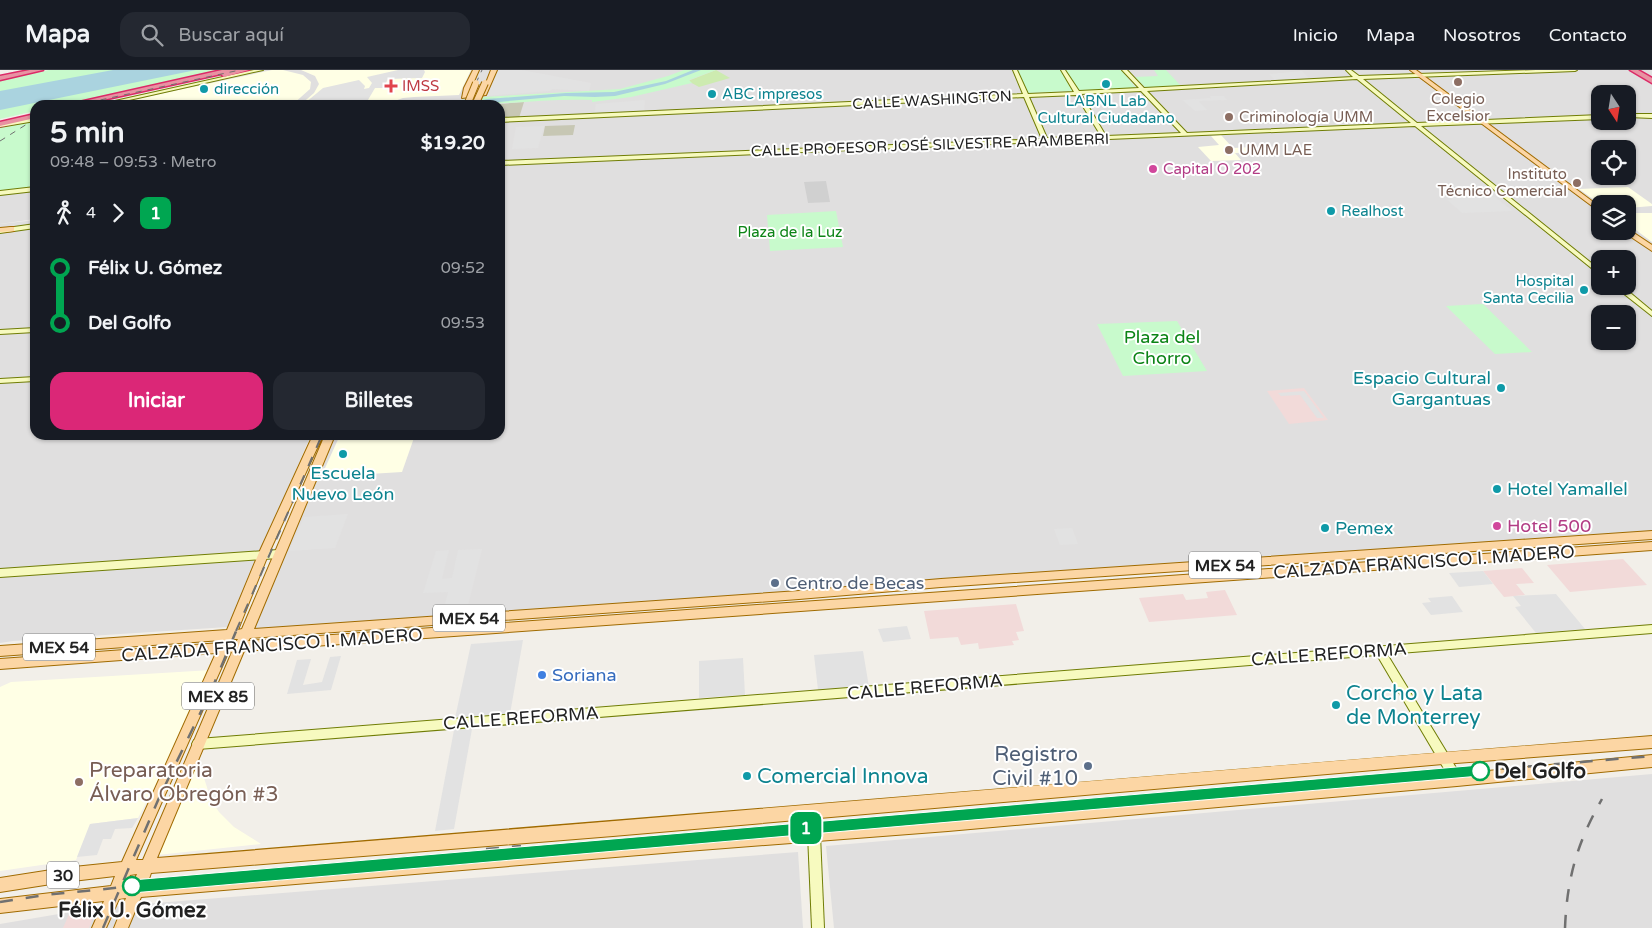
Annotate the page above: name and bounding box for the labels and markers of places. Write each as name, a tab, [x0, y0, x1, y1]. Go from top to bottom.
marker: Colegio Excelsior	[1452, 76, 1464, 88]
place label: IMSS	[402, 77, 439, 95]
marker: LABNL Lab Cultural Ciudadano	[1100, 78, 1112, 90]
marker: IMSS	[384, 79, 398, 93]
place label: dirección	[214, 80, 279, 98]
marker: dirección	[198, 83, 210, 95]
place label: ABC impresos	[722, 85, 822, 103]
marker: ABC impresos	[706, 88, 718, 100]
place label: Colegio Excelsior	[1426, 90, 1490, 125]
place label: LABNL Lab Cultural Ciudadano	[1037, 92, 1175, 127]
place label: Criminología UMM	[1239, 108, 1373, 126]
marker: Criminología UMM	[1223, 111, 1235, 123]
place label: UMM LAE	[1239, 141, 1312, 159]
marker: UMM LAE	[1223, 144, 1235, 156]
place label: Capital O 202	[1163, 160, 1261, 178]
marker: Capital O 202	[1147, 163, 1159, 175]
place label: Instituto Técnico Comercial	[1438, 165, 1567, 200]
marker: Instituto Técnico Comercial	[1571, 177, 1583, 189]
place label: Realhost	[1341, 202, 1404, 220]
marker: Realhost	[1325, 205, 1337, 217]
place label: Hospital Santa Cecilia	[1483, 272, 1574, 307]
marker: Hospital Santa Cecilia	[1578, 284, 1590, 296]
place label: Espacio Cultural Gargantuas	[1353, 367, 1491, 410]
marker: Espacio Cultural Gargantuas	[1495, 382, 1507, 394]
marker: Escuela Nuevo León	[337, 448, 349, 460]
place label: Escuela Nuevo León	[292, 462, 394, 505]
place label: Hotel Yamallel	[1507, 478, 1628, 500]
marker: Hotel Yamallel	[1491, 483, 1503, 495]
place label: Hotel 500	[1507, 515, 1591, 537]
place label: Pemex	[1335, 517, 1393, 539]
marker: Hotel 500	[1491, 520, 1503, 532]
marker: Pemex	[1319, 522, 1331, 534]
place label: Centro de Becas	[785, 572, 924, 594]
marker: Centro de Becas	[769, 577, 781, 589]
place label: Soriana	[552, 664, 617, 686]
marker: Soriana	[536, 669, 548, 681]
place label: Corcho y Lata de Monterrey	[1346, 681, 1483, 730]
marker: Corcho y Lata de Monterrey	[1330, 699, 1342, 711]
place label: Registro Civil #10	[992, 742, 1078, 791]
place label: Preparatoria Álvaro Obregón #3	[89, 758, 279, 807]
place label: Del Golfo	[1494, 759, 1586, 784]
marker: Registro Civil #10	[1082, 760, 1094, 772]
marker: Del Golfo	[1470, 761, 1490, 781]
place label: Comercial Innova	[757, 764, 929, 789]
marker: Comercial Innova	[741, 770, 753, 782]
marker: Preparatoria Álvaro Obregón #3	[73, 776, 85, 788]
marker: Félix U. Gómez	[122, 876, 142, 896]
place label: Félix U. Gómez	[58, 898, 207, 923]

